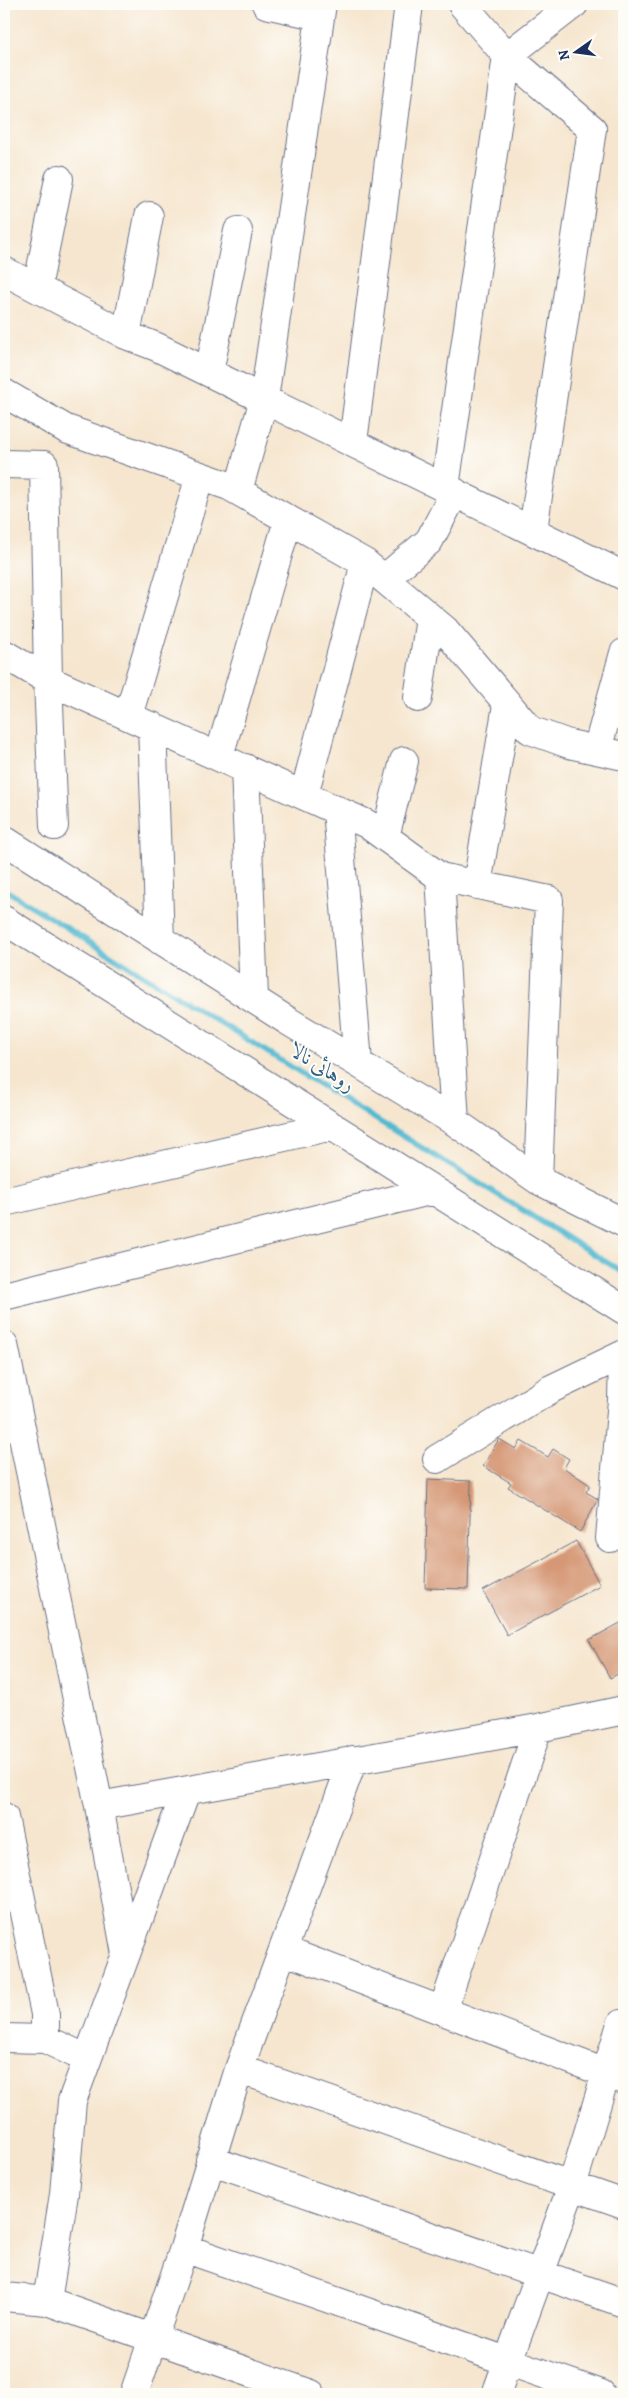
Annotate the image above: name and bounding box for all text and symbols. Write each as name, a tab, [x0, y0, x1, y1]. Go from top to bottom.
north arrow	[550, 28, 600, 78]
text: N	[553, 48, 574, 62]
water label: روہائی نالا	[284, 1035, 361, 1098]

